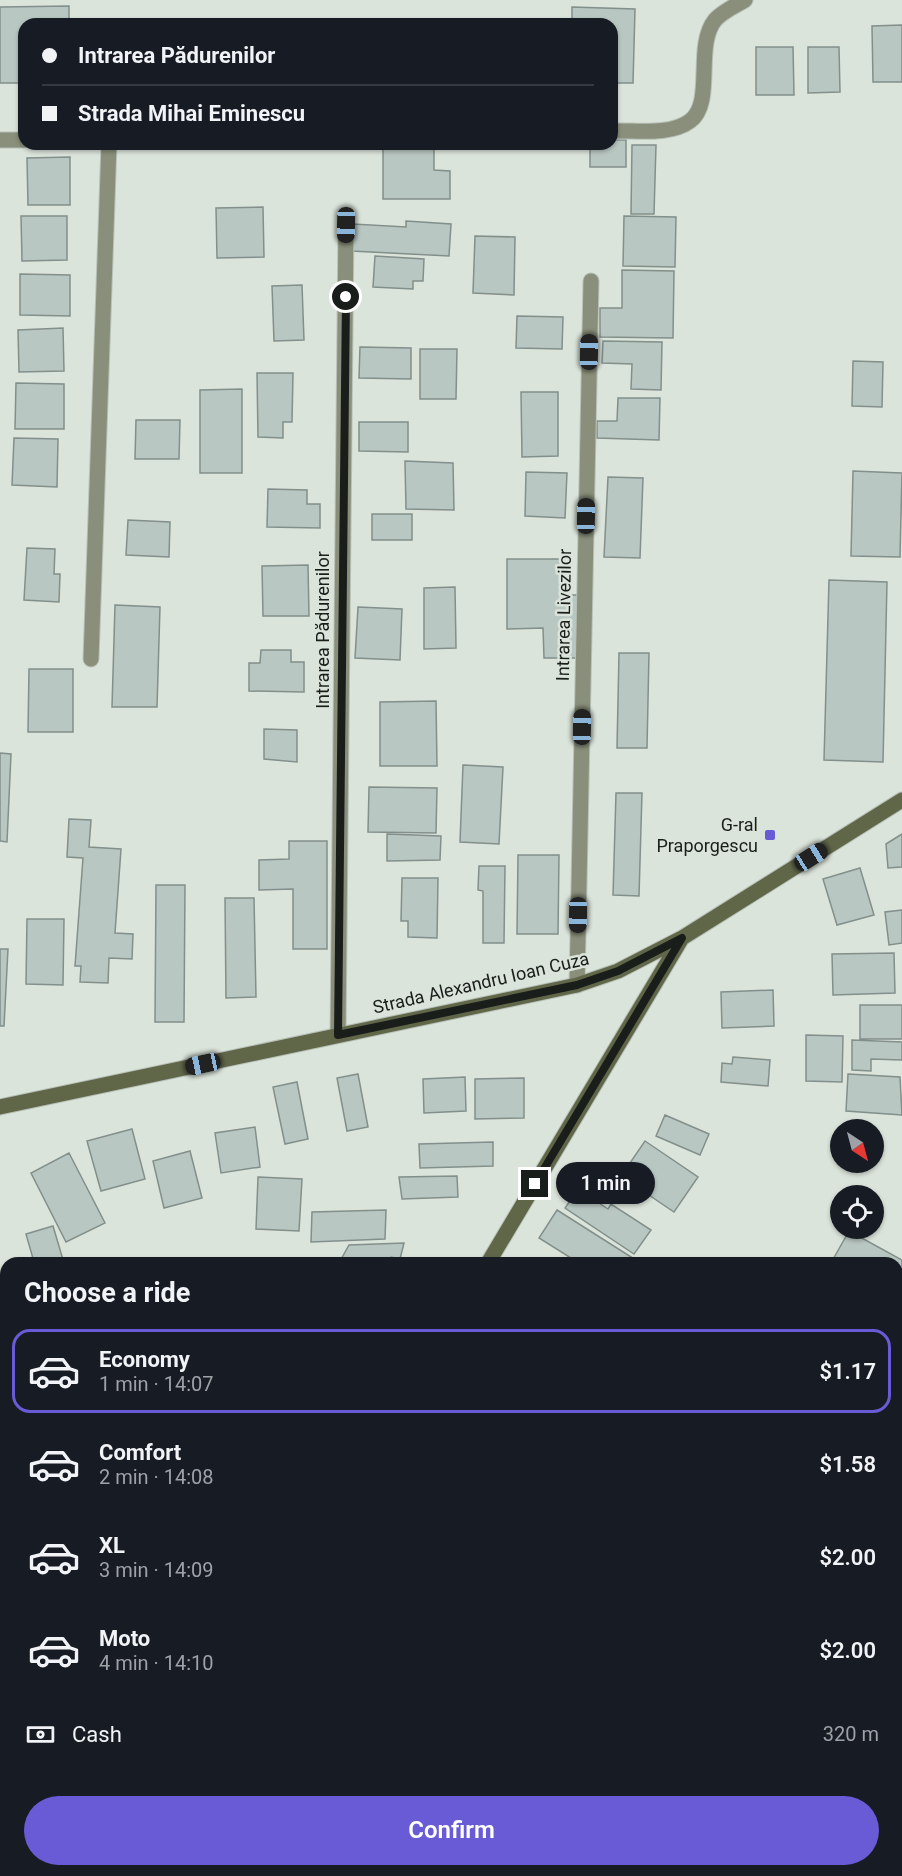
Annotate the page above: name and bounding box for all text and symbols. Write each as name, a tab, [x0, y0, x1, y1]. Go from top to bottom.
text: Intrarea Pădurenilor	[78, 43, 275, 68]
text: Strada Mihai Eminescu	[78, 101, 305, 126]
car	[337, 207, 355, 243]
route start	[332, 283, 359, 310]
car	[580, 334, 598, 370]
car	[577, 498, 595, 534]
street label: Intrarea Livezilor	[552, 549, 575, 681]
street label: Intrarea Pădurenilor	[312, 551, 333, 709]
car	[573, 709, 591, 745]
place label: G-ral Praporgescu	[657, 814, 758, 856]
marker: G-ral Praporgescu	[763, 828, 777, 842]
car	[791, 840, 831, 874]
car	[569, 897, 587, 933]
street label: Strada Alexandru Ioan Cuza	[371, 947, 591, 1018]
car	[184, 1051, 222, 1077]
north arrow	[830, 1119, 884, 1173]
map controls	[830, 1119, 884, 1239]
callout: 1 min	[556, 1163, 655, 1205]
route end	[521, 1170, 548, 1197]
text: 1 min	[580, 1171, 631, 1195]
button: locate	[830, 1185, 884, 1239]
text: Choose a ride	[24, 1277, 190, 1309]
icon: car	[27, 1344, 81, 1398]
text: Economy	[99, 1347, 190, 1372]
text: $1.17	[819, 1359, 876, 1384]
text: 1 min · 14:07	[99, 1372, 214, 1396]
icon: car	[27, 1437, 81, 1491]
text: Comfort	[99, 1440, 181, 1465]
text: $1.58	[819, 1452, 876, 1477]
text: 2 min · 14:08	[99, 1465, 214, 1489]
icon: car	[27, 1530, 81, 1584]
text: XL	[99, 1533, 125, 1558]
text: $2.00	[819, 1545, 876, 1570]
text: 3 min · 14:09	[99, 1558, 214, 1582]
icon: car	[27, 1623, 81, 1677]
text: Moto	[99, 1626, 150, 1651]
text: $2.00	[819, 1638, 876, 1663]
text: 4 min · 14:10	[99, 1651, 214, 1675]
icon: cash	[24, 1718, 57, 1751]
text: Cash	[72, 1722, 122, 1747]
text: 320 m	[823, 1722, 879, 1746]
button: Confirm	[24, 1796, 879, 1865]

